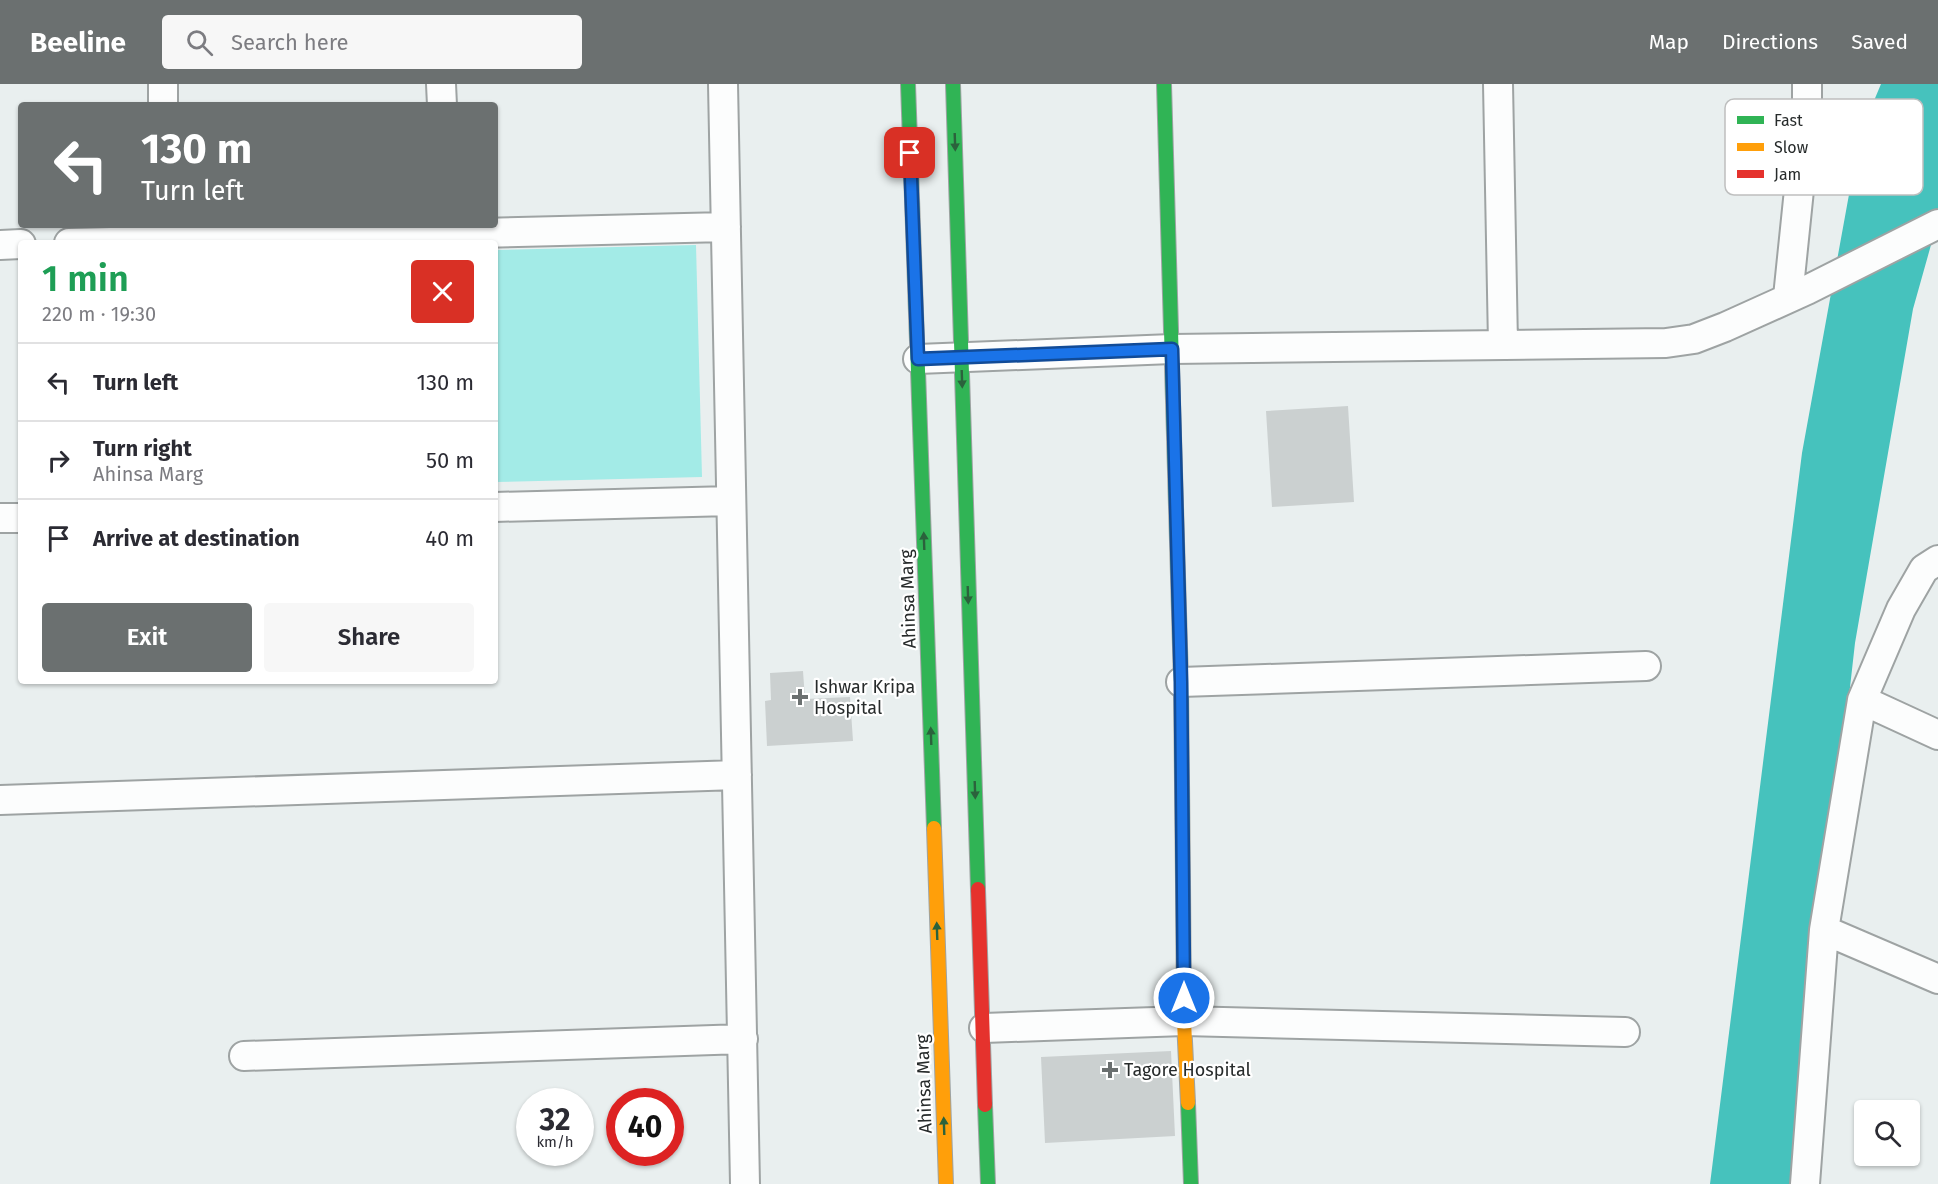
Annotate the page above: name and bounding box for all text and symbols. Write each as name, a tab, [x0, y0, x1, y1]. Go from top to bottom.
search box	[162, 15, 582, 69]
text: Beeline	[30, 26, 126, 59]
icon: search	[183, 26, 216, 59]
text: Search here	[231, 29, 349, 56]
text: Map	[1649, 29, 1689, 55]
text: Directions	[1722, 29, 1818, 55]
text: Saved	[1851, 29, 1908, 55]
legend	[1725, 99, 1923, 195]
text: Fast	[1774, 111, 1803, 130]
text: 130 m	[141, 124, 252, 174]
icon: left	[42, 126, 120, 204]
pin	[884, 127, 935, 178]
one-way arrow	[950, 133, 960, 152]
icon: arrive	[893, 136, 926, 169]
text: Slow	[1774, 138, 1809, 157]
text: Jam	[1774, 165, 1801, 184]
text: Turn left	[141, 175, 244, 207]
text: 1 min	[42, 257, 129, 301]
button: close	[411, 260, 474, 323]
text: 220 m · 19:30	[42, 302, 156, 326]
icon: left	[42, 366, 75, 399]
text: Turn left	[93, 369, 178, 396]
text: 130 m	[417, 369, 474, 396]
one-way arrow	[957, 370, 966, 389]
text: Turn right	[93, 435, 192, 462]
icon: right	[42, 444, 75, 477]
text: 50 m	[426, 447, 474, 474]
text: Ahinsa Marg	[93, 462, 203, 486]
icon: arrive	[42, 522, 75, 555]
text: Arrive at destination	[93, 525, 300, 552]
text: 40 m	[425, 525, 474, 552]
one-way arrow	[919, 531, 929, 550]
street label: Ahinsa Marg	[895, 548, 921, 649]
one-way arrow	[963, 586, 973, 605]
button: Exit	[42, 603, 252, 672]
button: Share	[264, 603, 474, 672]
place label: Ishwar Kripa Hospital	[814, 676, 915, 719]
marker: Ishwar Kripa Hospital	[791, 688, 809, 706]
one-way arrow	[926, 726, 935, 745]
one-way arrow	[970, 781, 980, 800]
one-way arrow	[933, 921, 942, 940]
position arrow	[1152, 966, 1216, 1030]
street label: Ahinsa Marg	[911, 1033, 937, 1134]
place label: Tagore Hospital	[1124, 1059, 1251, 1081]
marker: Tagore Hospital	[1101, 1061, 1119, 1079]
speed limit sign: 40	[606, 1088, 684, 1166]
map controls	[1854, 1100, 1920, 1166]
button: search	[1854, 1100, 1920, 1166]
text: 32	[540, 1102, 570, 1138]
one-way arrow	[939, 1116, 948, 1135]
text: km/h	[536, 1133, 574, 1151]

